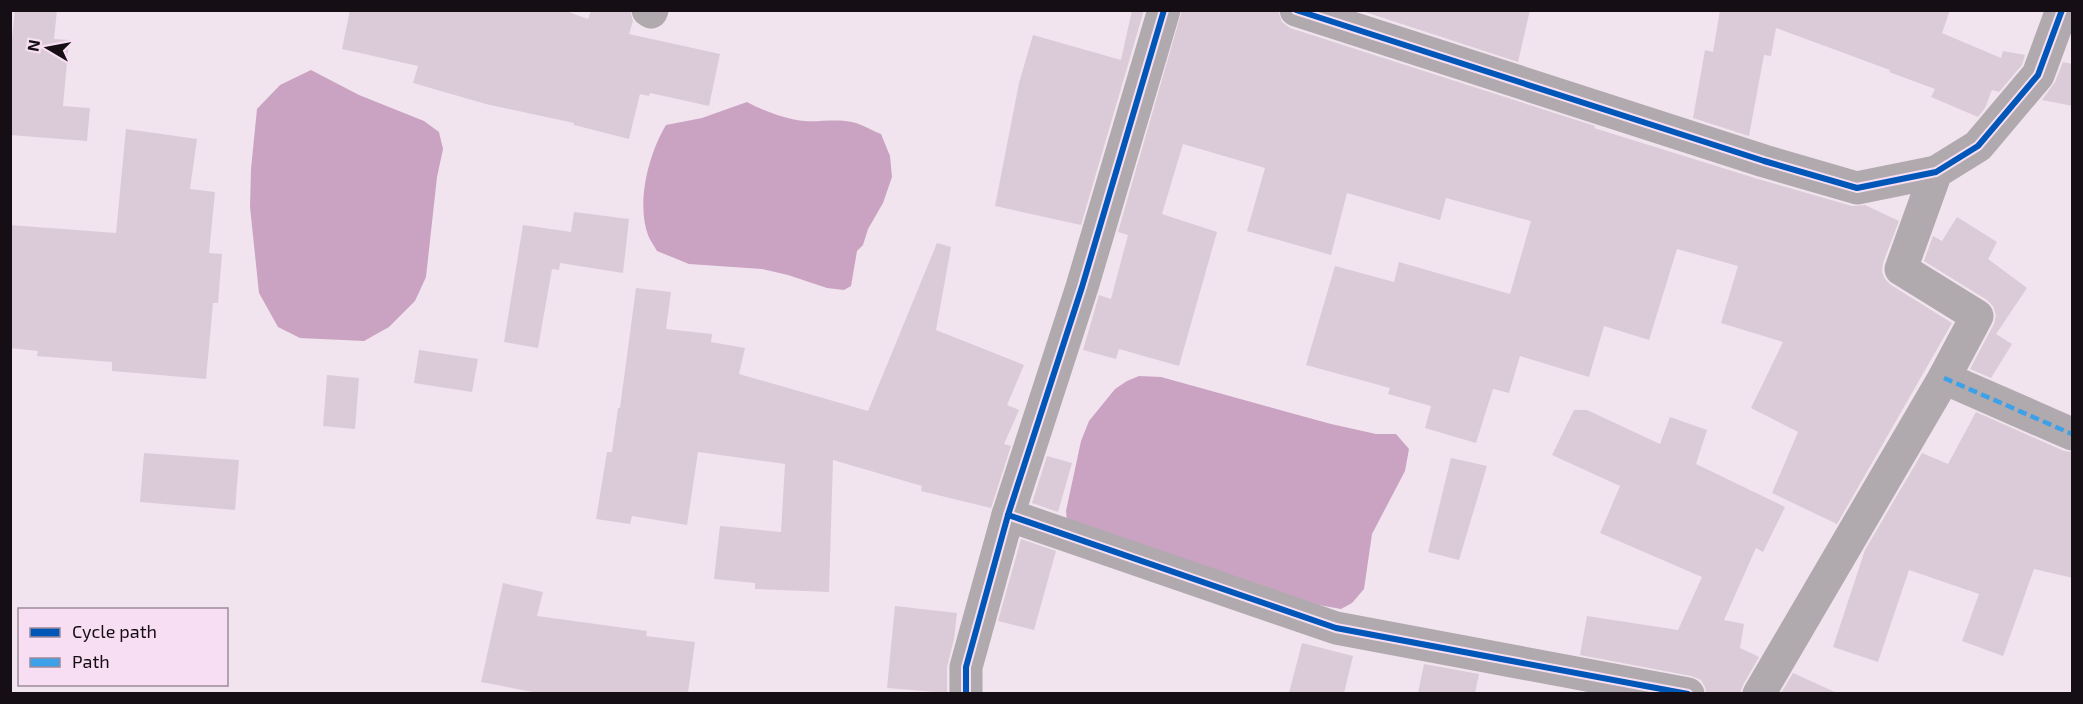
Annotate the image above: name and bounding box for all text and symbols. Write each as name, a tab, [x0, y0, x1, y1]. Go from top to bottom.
north arrow	[18, 18, 78, 78]
text: N	[22, 38, 43, 53]
legend	[18, 608, 228, 686]
text: Cycle path	[72, 620, 157, 642]
text: Path	[72, 650, 110, 672]

